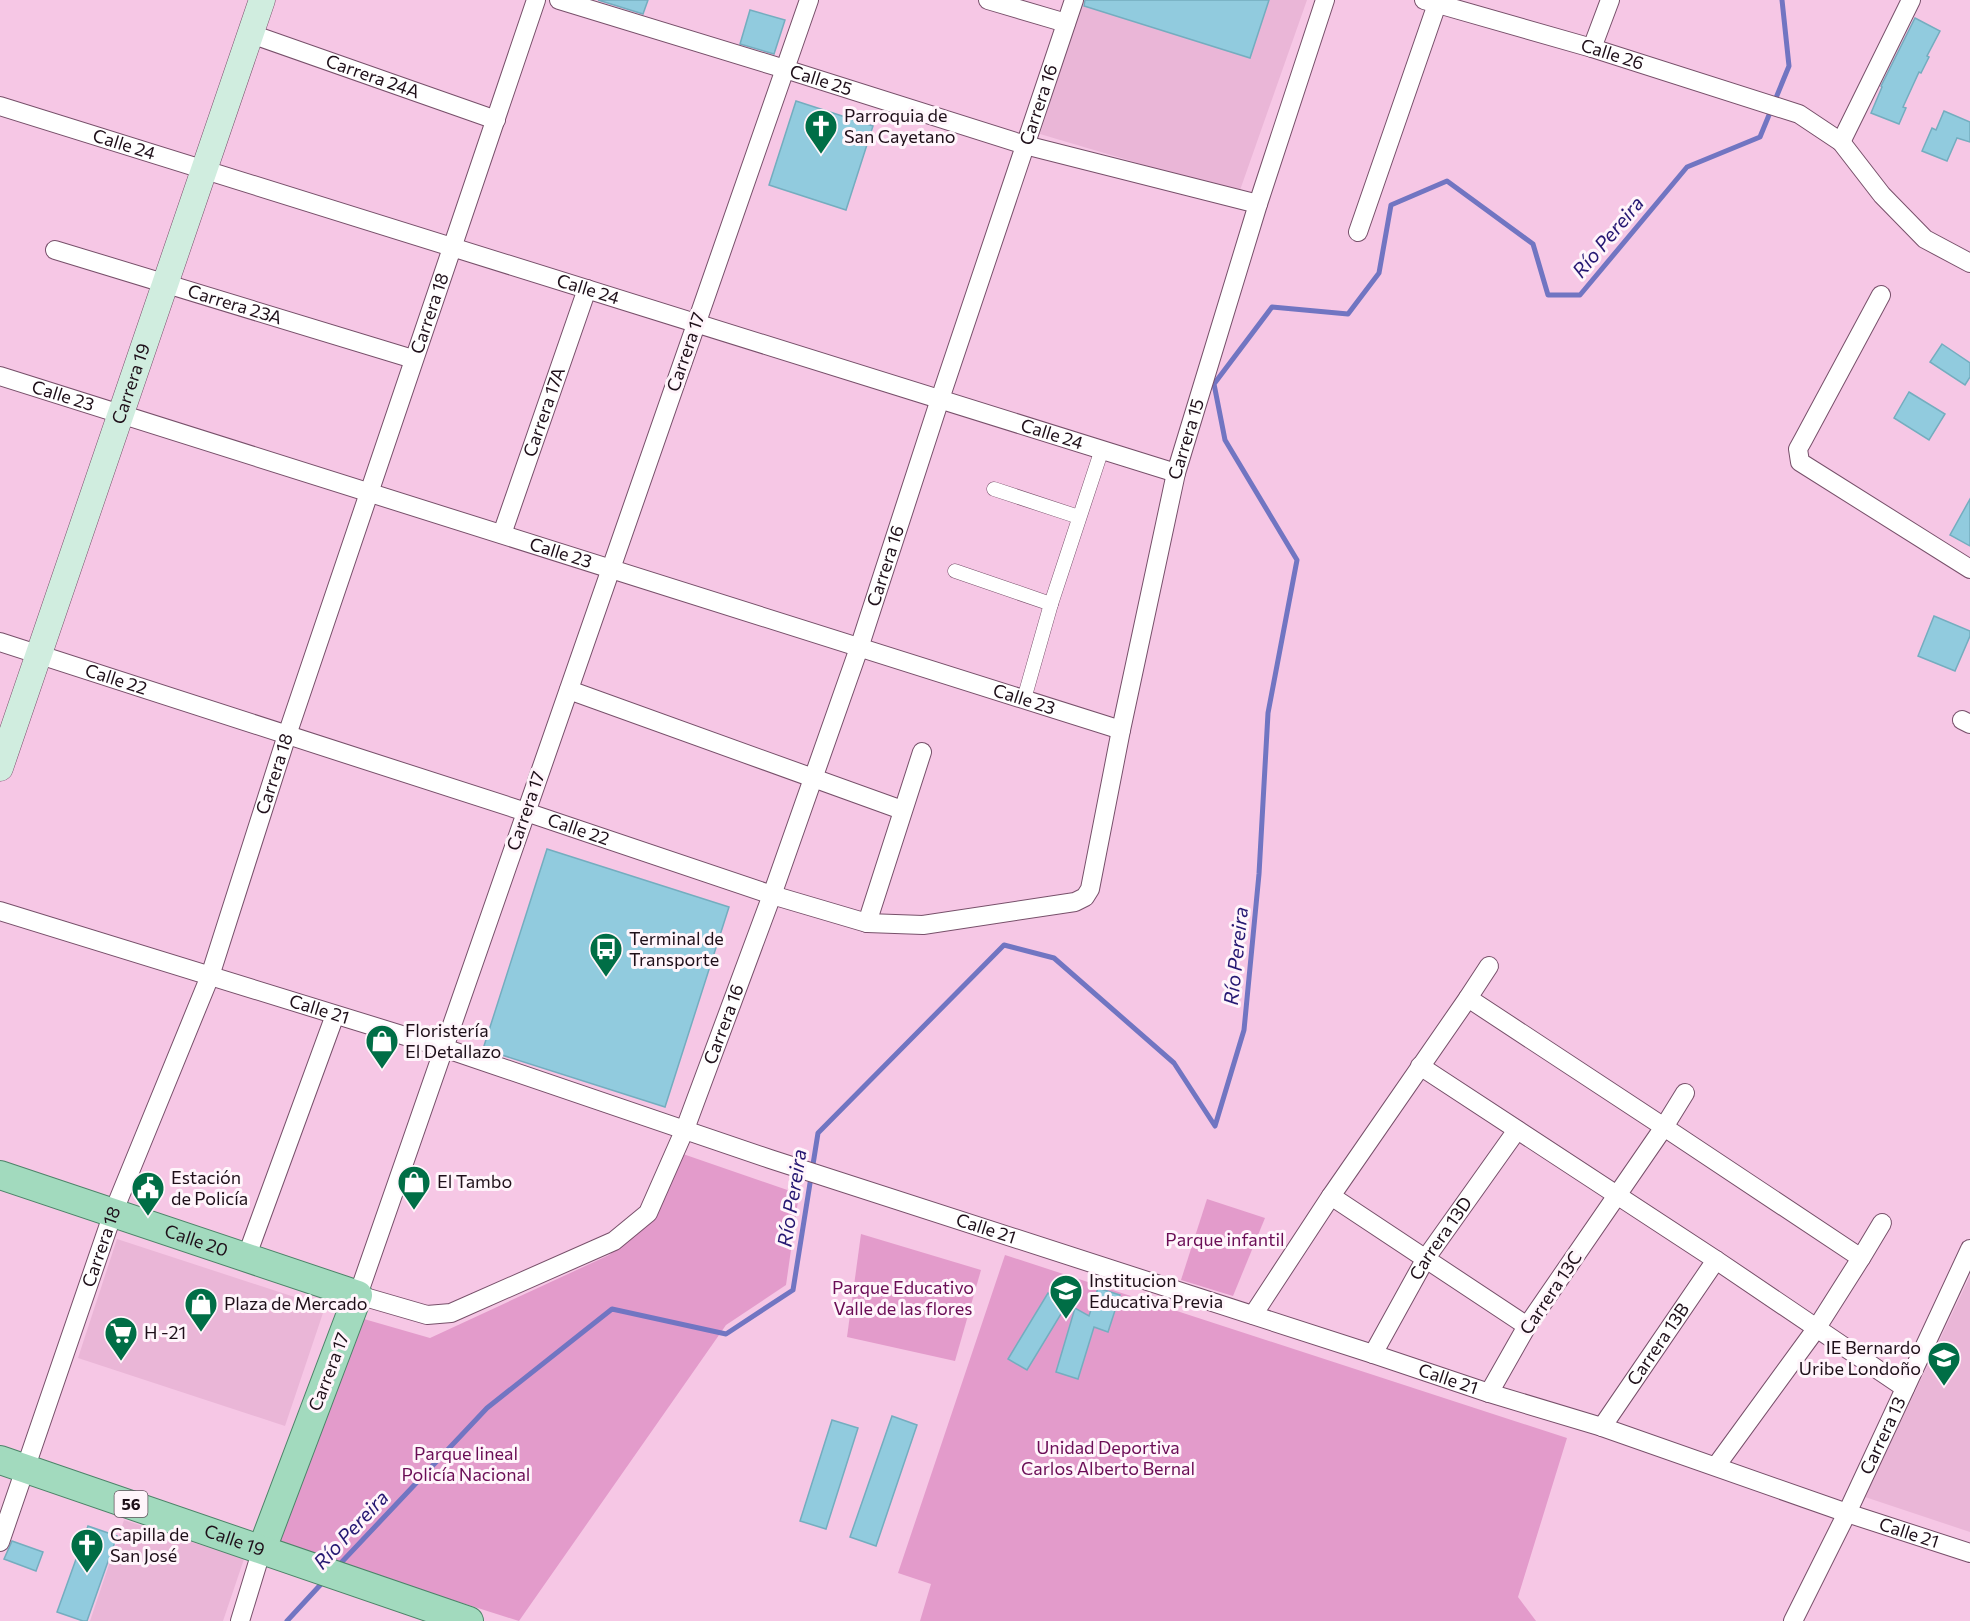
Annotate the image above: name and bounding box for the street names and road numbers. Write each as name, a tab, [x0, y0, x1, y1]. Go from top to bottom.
street label: Calle 26	[1579, 33, 1647, 74]
street label: Carrera 24A	[323, 49, 423, 102]
street label: Calle 25	[787, 59, 855, 100]
street label: Carrera 16	[1014, 61, 1062, 148]
street label: Calle 24	[90, 124, 159, 164]
street label: Calle 24	[554, 268, 623, 309]
street label: Carrera 18	[405, 270, 453, 356]
street label: Carrera 23A	[185, 279, 285, 329]
street label: Carrera 17	[661, 309, 709, 394]
street label: Carrera 19	[106, 340, 154, 427]
street label: Carrera 17A	[518, 364, 569, 460]
street label: Calle 23	[29, 375, 97, 415]
street label: Carrera 15	[1163, 396, 1208, 481]
street label: Calle 24	[1018, 413, 1086, 453]
street label: Carrera 16	[861, 522, 908, 609]
street label: Calle 23	[527, 532, 595, 572]
street label: Calle 22	[83, 658, 150, 699]
street label: Calle 23	[991, 678, 1058, 719]
street label: Carrera 18	[250, 730, 297, 817]
street label: Carrera 17	[501, 768, 549, 853]
street label: Calle 22	[545, 808, 612, 849]
street label: Carrera 16	[698, 981, 748, 1067]
street label: Calle 21	[287, 989, 352, 1028]
street label: Carrera 13D	[1404, 1192, 1476, 1284]
street label: Carrera 18	[76, 1203, 125, 1290]
street label: Calle 21	[954, 1208, 1019, 1248]
street label: Calle 20	[162, 1219, 231, 1261]
street label: Carrera 13C	[1514, 1247, 1586, 1338]
street label: Carrera 13B	[1622, 1298, 1693, 1389]
street label: Carrera 17	[303, 1329, 353, 1414]
street label: Calle 21	[1416, 1358, 1481, 1399]
street label: Carrera 13	[1855, 1393, 1910, 1478]
road number: 56	[114, 1491, 148, 1517]
street label: Calle 21	[1877, 1512, 1942, 1552]
street label: Calle 19	[202, 1519, 268, 1560]

